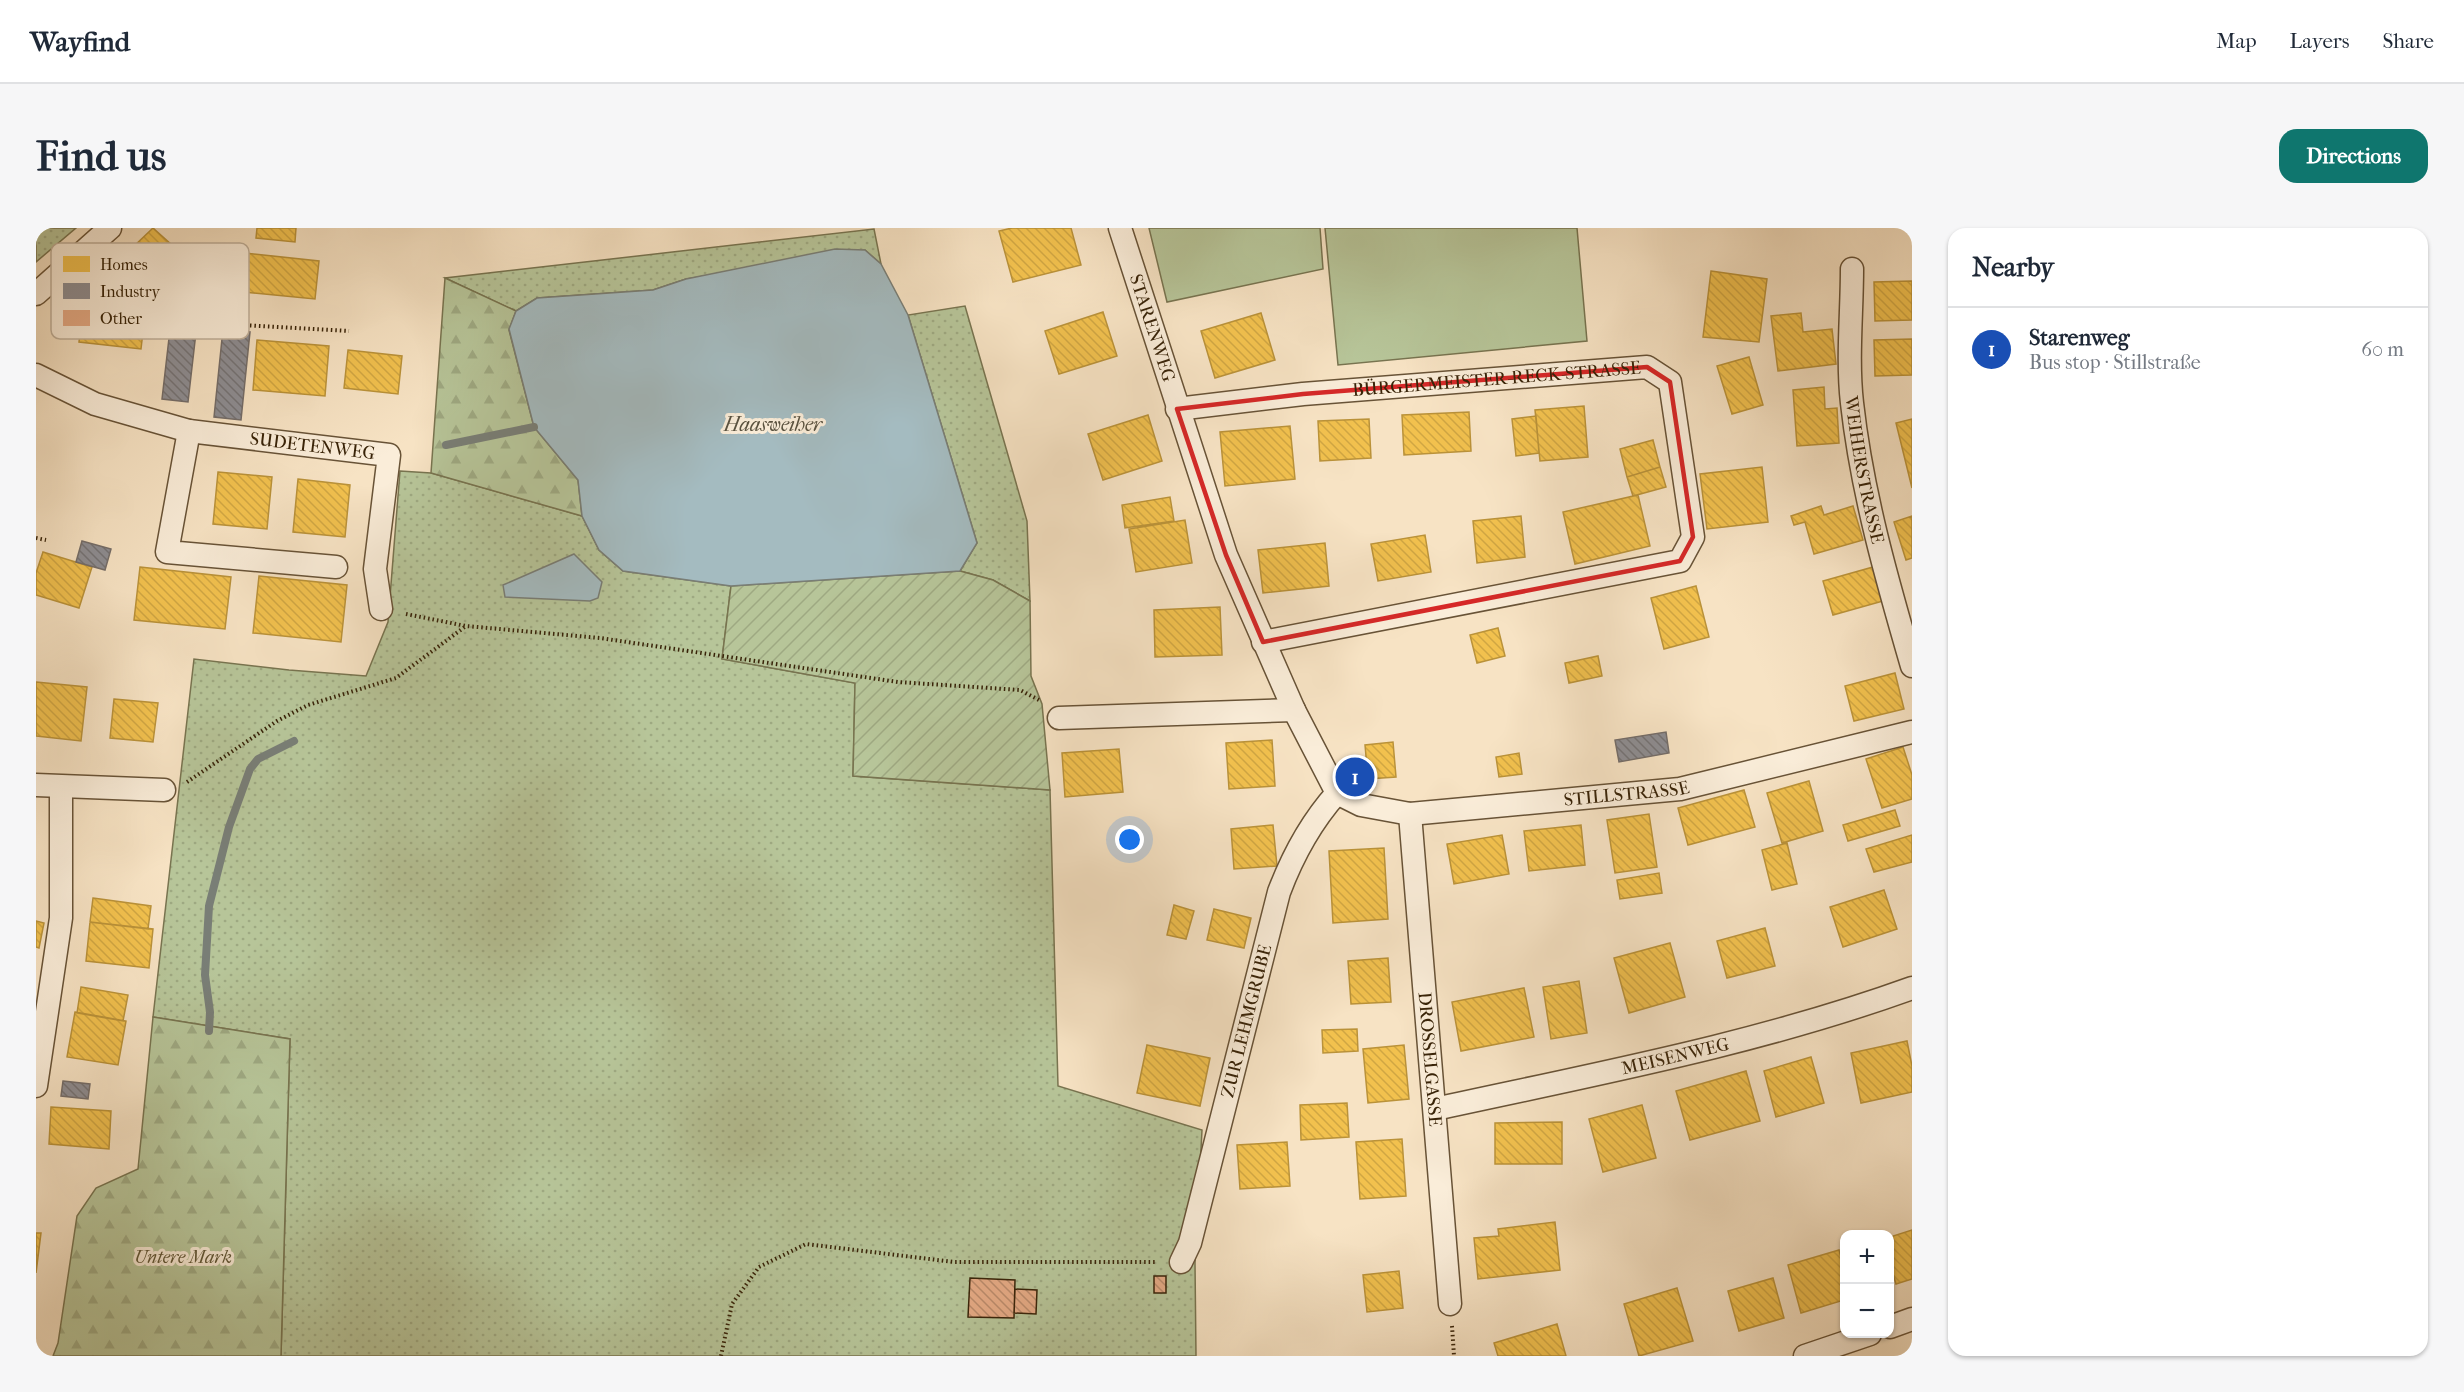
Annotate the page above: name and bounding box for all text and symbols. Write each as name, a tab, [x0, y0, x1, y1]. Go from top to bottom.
text: Wayfind	[30, 25, 130, 58]
text: Map	[2216, 29, 2257, 53]
text: Layers	[2290, 29, 2349, 53]
text: Share	[2382, 29, 2434, 53]
button: Directions	[2279, 129, 2428, 183]
text: Find us	[36, 132, 166, 181]
legend	[51, 243, 249, 339]
text: Nearby	[1972, 252, 2054, 283]
text: Homes	[100, 255, 148, 274]
street label: STARENWEG	[1125, 272, 1179, 385]
text: Industry	[100, 282, 161, 301]
text: Other	[100, 309, 142, 328]
text: Starenweg	[2029, 325, 2129, 351]
text: 1	[1988, 338, 1995, 361]
text: 60 m	[2361, 338, 2404, 361]
text: Bus stop · Stillstraße	[2029, 351, 2201, 374]
street label: BÜRGERMEISTER-RECK-STRASSE	[1352, 358, 1642, 401]
street label: WEIHERSTRASSE	[1840, 394, 1888, 546]
water label: Haasweiher	[723, 413, 824, 436]
street label: SUDETENWEG	[249, 428, 376, 464]
pin: 1	[1336, 754, 1374, 800]
street label: STILLSTRASSE	[1563, 777, 1692, 811]
your location	[1115, 825, 1144, 854]
street label: ZUR LEHMGRUBE	[1217, 942, 1276, 1100]
street label: DROSSELGASSE	[1414, 991, 1445, 1127]
street label: MEISENWEG	[1620, 1034, 1732, 1079]
map controls	[1840, 1230, 1894, 1338]
button: +	[1840, 1230, 1894, 1284]
park label: Untere Mark	[134, 1247, 232, 1268]
button: −	[1840, 1284, 1894, 1338]

